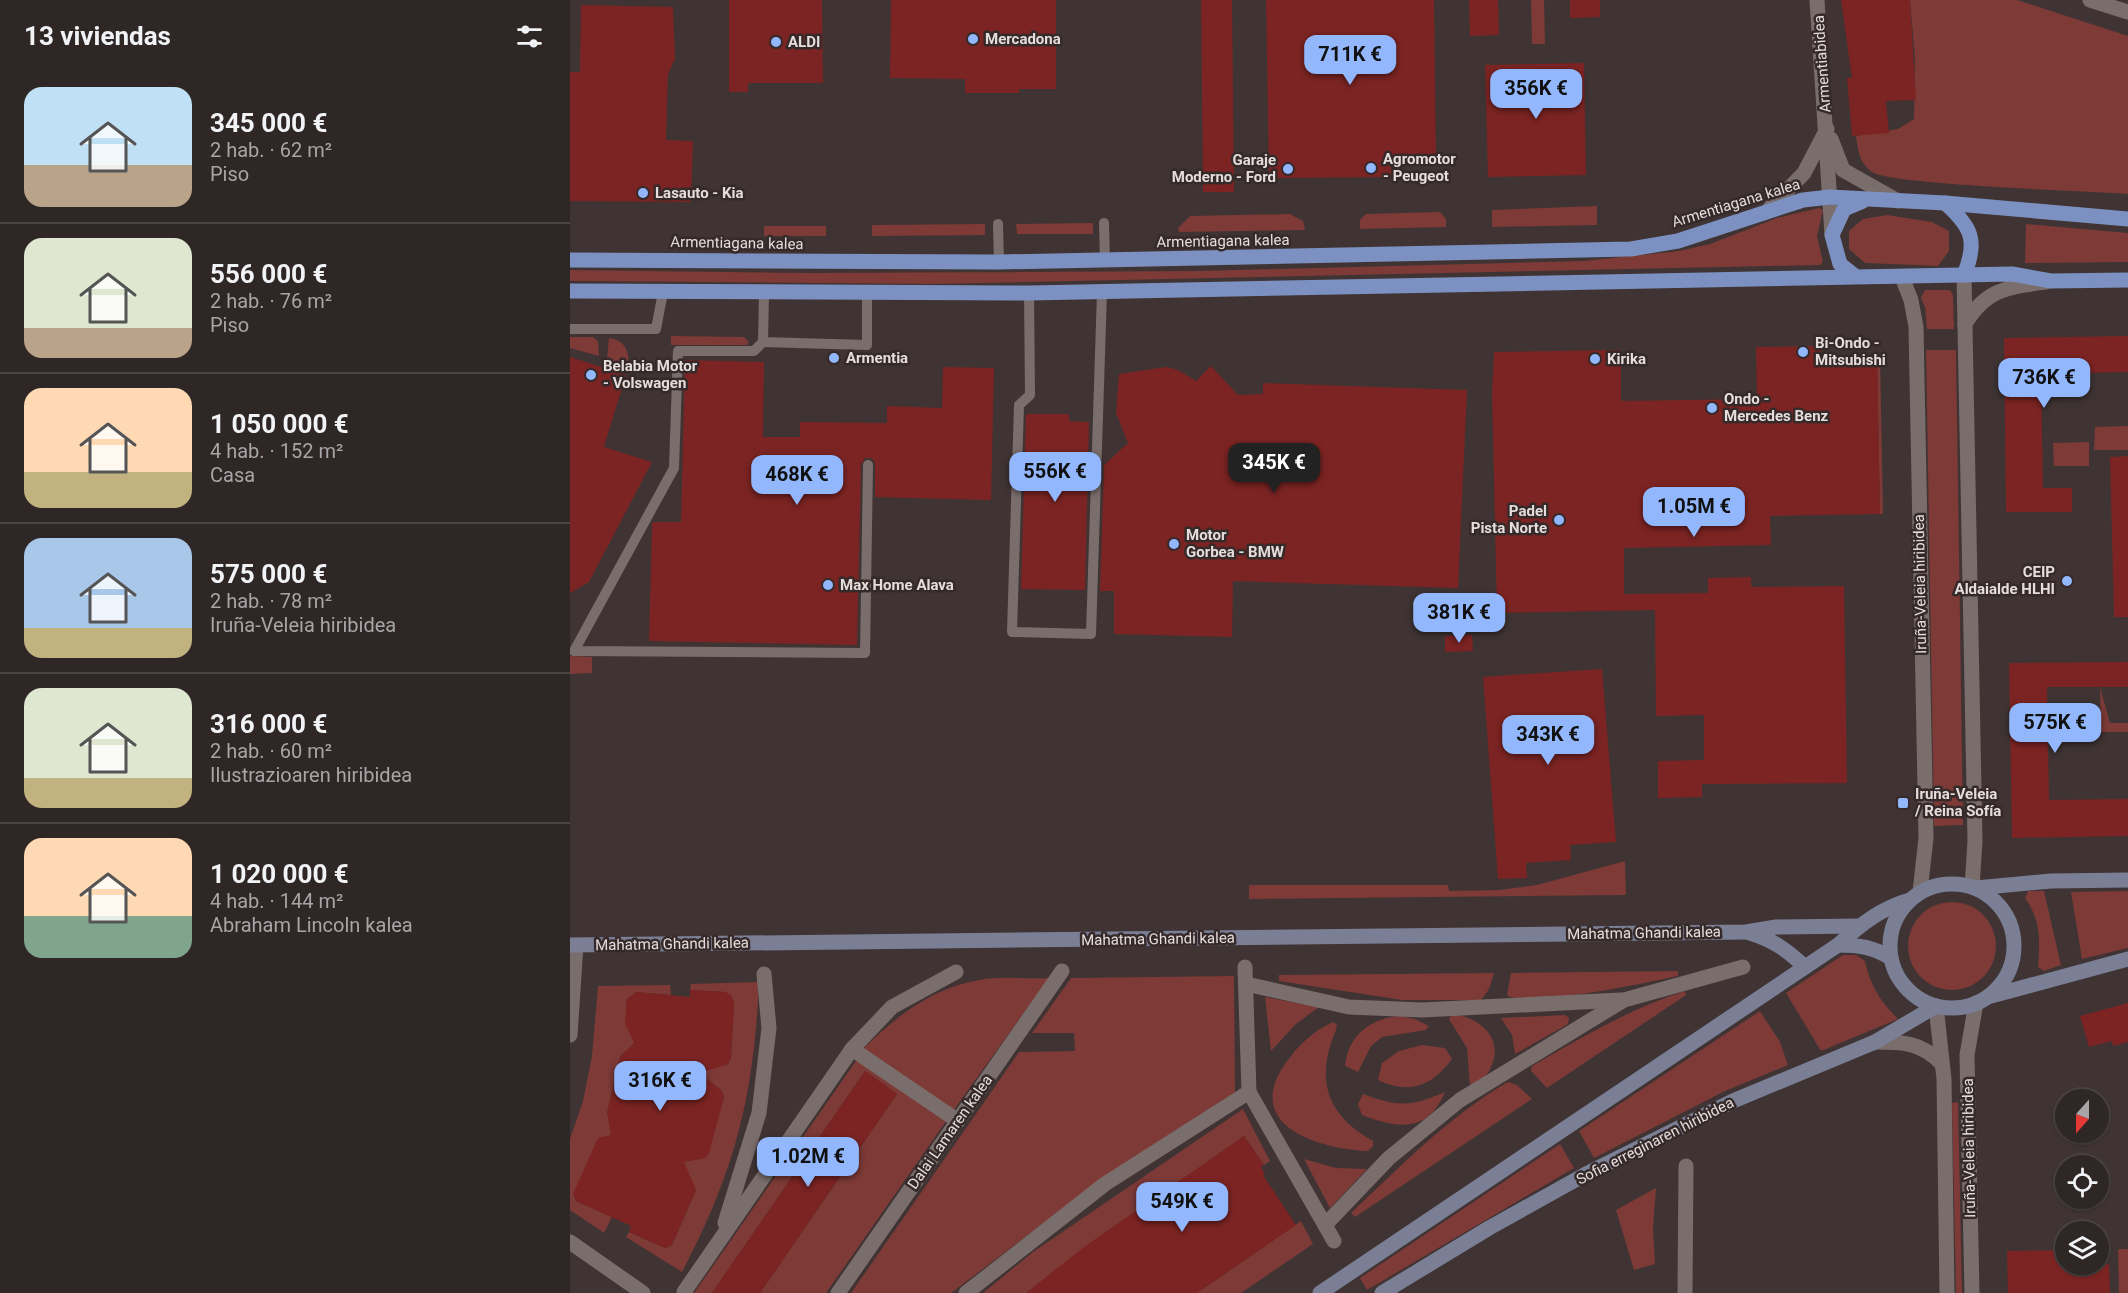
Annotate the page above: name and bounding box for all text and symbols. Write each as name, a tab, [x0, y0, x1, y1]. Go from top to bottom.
street label: Armentiabidea	[1810, 15, 1834, 113]
icon: filters	[513, 20, 546, 53]
text: 13 viviendas	[24, 21, 171, 51]
place label: Mercadona	[985, 30, 1061, 48]
marker: Mercadona	[966, 32, 980, 46]
place label: ALDI	[788, 33, 820, 51]
marker: ALDI	[769, 35, 783, 49]
pin: 711K €	[1301, 35, 1399, 86]
text: 711K €	[1318, 42, 1382, 66]
pin: 356K €	[1487, 69, 1585, 120]
text: 356K €	[1504, 76, 1568, 100]
text: 345 000 €	[210, 108, 327, 138]
icon: home	[72, 111, 144, 183]
text: 2 hab. · 62 m²	[210, 138, 332, 162]
place label: Agromotor - Peugeot	[1383, 150, 1456, 185]
place label: Garaje Moderno - Ford	[1172, 151, 1276, 186]
marker: Agromotor - Peugeot	[1364, 161, 1378, 175]
text: Piso	[210, 162, 249, 186]
marker: Garaje Moderno - Ford	[1281, 162, 1295, 176]
street label: Armentiagana kalea	[1670, 175, 1802, 231]
place label: Lasauto - Kia	[655, 184, 744, 202]
marker: Lasauto - Kia	[636, 186, 650, 200]
street label: Armentiagana kalea	[1156, 231, 1290, 251]
street label: Armentiagana kalea	[670, 233, 804, 253]
text: 556 000 €	[210, 259, 327, 289]
icon: home	[72, 262, 144, 334]
text: 2 hab. · 76 m²	[210, 289, 332, 313]
text: Piso	[210, 313, 249, 337]
place label: Bi-Ondo - Mitsubishi	[1815, 334, 1886, 369]
marker: Bi-Ondo - Mitsubishi	[1796, 345, 1810, 359]
place label: Armentia	[846, 349, 908, 367]
place label: Kirika	[1607, 350, 1646, 368]
marker: Armentia	[827, 351, 841, 365]
marker: Kirika	[1588, 352, 1602, 366]
place label: Belabia Motor - Volswagen	[603, 357, 698, 392]
pin: 736K €	[1995, 358, 2093, 409]
text: 736K €	[2012, 365, 2076, 389]
marker: Belabia Motor - Volswagen	[584, 368, 598, 382]
place label: Ondo - Mercedes Benz	[1724, 390, 1829, 425]
marker: Ondo - Mercedes Benz	[1705, 401, 1719, 415]
text: 1 050 000 €	[210, 409, 349, 439]
icon: home	[72, 412, 144, 484]
text: 4 hab. · 152 m²	[210, 439, 343, 463]
pin: 345K €	[1225, 443, 1323, 494]
text: 345K €	[1242, 450, 1306, 474]
pin: 556K €	[1006, 452, 1104, 503]
pin: 468K €	[748, 455, 846, 506]
text: 556K €	[1023, 459, 1087, 483]
text: 468K €	[765, 462, 829, 486]
text: Casa	[210, 463, 255, 487]
pin: 1.05M €	[1639, 487, 1749, 538]
text: 1.05M €	[1657, 494, 1731, 518]
place label: Padel Pista Norte	[1471, 502, 1547, 537]
marker: Padel Pista Norte	[1552, 513, 1566, 527]
street label: Iruña-Veleia hiribidea	[1910, 514, 1930, 654]
place label: Motor Gorbea - BMW	[1186, 526, 1284, 561]
marker: Motor Gorbea - BMW	[1167, 537, 1181, 551]
text: 575 000 €	[210, 559, 327, 589]
icon: home	[72, 562, 144, 634]
place label: CEIP Aldaialde HLHI	[1955, 563, 2055, 598]
marker: CEIP Aldaialde HLHI	[2060, 574, 2074, 588]
place label: Max Home Alava	[840, 576, 954, 594]
marker: Max Home Alava	[821, 578, 835, 592]
text: 2 hab. · 78 m²	[210, 589, 332, 613]
pin: 381K €	[1410, 593, 1508, 644]
text: 381K €	[1427, 600, 1491, 624]
text: Iruña-Veleia hiribidea	[210, 613, 396, 637]
pin: 575K €	[2006, 703, 2104, 754]
text: 316 000 €	[210, 709, 327, 739]
text: 575K €	[2023, 710, 2087, 734]
icon: home	[72, 712, 144, 784]
pin: 343K €	[1499, 715, 1597, 766]
text: 343K €	[1516, 722, 1580, 746]
text: 2 hab. · 60 m²	[210, 739, 332, 763]
text: Ilustrazioaren hiribidea	[210, 763, 412, 787]
place label: Iruña-Veleia / Reina Sofía	[1914, 785, 2001, 820]
marker: Iruña-Veleia / Reina Sofía	[1896, 796, 1910, 810]
text: 1 020 000 €	[210, 859, 349, 889]
icon: home	[72, 862, 144, 934]
text: 4 hab. · 144 m²	[210, 889, 343, 913]
text: Abraham Lincoln kalea	[210, 913, 413, 937]
street label: Mahatma Ghandi kalea	[1567, 923, 1721, 943]
street label: Mahatma Ghandi kalea	[1081, 929, 1235, 949]
street label: Mahatma Ghandi kalea	[595, 934, 749, 954]
pin: 316K €	[611, 1061, 709, 1112]
text: 316K €	[628, 1068, 692, 1092]
street label: Dalai Lamaren kalea	[904, 1071, 996, 1193]
street label: Iruña-Veleia hiribidea	[1959, 1078, 1979, 1218]
north arrow	[2055, 1089, 2109, 1143]
map controls	[2055, 1089, 2109, 1275]
street label: Sofia erreginaren hiribidea	[1573, 1093, 1737, 1189]
pin: 1.02M €	[753, 1137, 863, 1188]
text: 1.02M €	[771, 1144, 845, 1168]
button: locate	[2055, 1155, 2109, 1209]
pin: 549K €	[1133, 1182, 1231, 1233]
text: 549K €	[1150, 1189, 1214, 1213]
button: layers	[2055, 1221, 2109, 1275]

